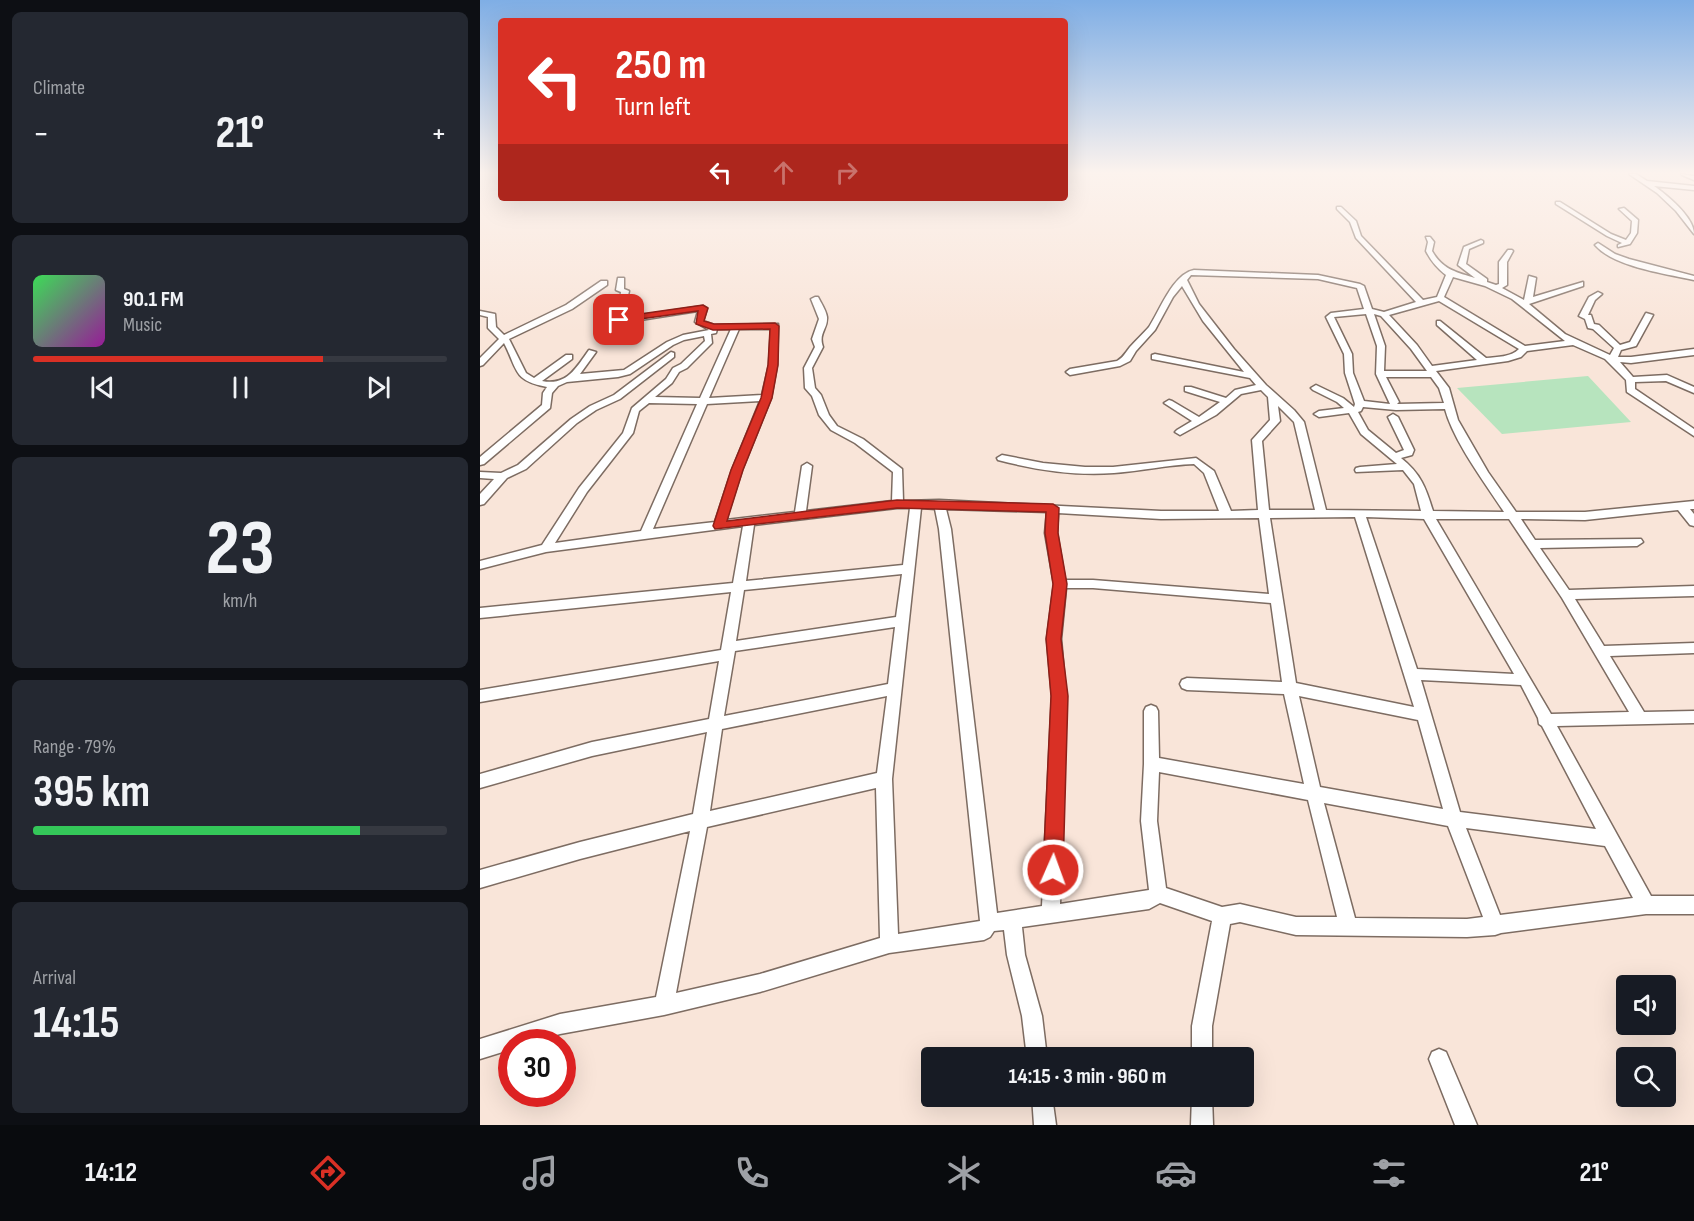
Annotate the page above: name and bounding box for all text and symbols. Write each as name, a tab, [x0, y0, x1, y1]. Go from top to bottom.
text: 250 m	[615, 40, 706, 91]
icon: left	[516, 42, 594, 120]
text: Climate	[33, 76, 85, 100]
text: Turn left	[615, 91, 691, 123]
text: 21°	[216, 106, 264, 161]
text: −	[33, 114, 49, 154]
text: +	[431, 114, 447, 154]
icon: left	[704, 156, 737, 189]
icon: ahead	[767, 156, 800, 189]
icon: right	[830, 156, 863, 189]
text: 90.1 FM	[123, 286, 184, 313]
pin	[593, 294, 644, 345]
icon: arrive	[602, 303, 635, 336]
text: Music	[123, 313, 162, 337]
icon: previous	[86, 371, 119, 404]
icon: pause	[224, 371, 257, 404]
icon: next	[362, 371, 395, 404]
text: 23	[205, 503, 275, 596]
text: km/h	[223, 589, 257, 613]
text: Range · 79%	[33, 735, 116, 759]
text: 395 km	[33, 765, 150, 820]
position arrow	[1021, 838, 1085, 902]
text: Arrival	[33, 966, 76, 990]
map controls	[1616, 975, 1676, 1107]
button: sound	[1616, 975, 1676, 1035]
text: 14:15	[33, 996, 119, 1051]
speed limit sign: 30	[498, 1029, 576, 1107]
button: search	[1616, 1047, 1676, 1107]
text: 14:15 · 3 min · 960 m	[1009, 1063, 1166, 1090]
icon: directions	[307, 1152, 349, 1194]
icon: music	[519, 1152, 561, 1194]
icon: phone	[731, 1152, 773, 1194]
icon: climate	[943, 1152, 985, 1194]
icon: car	[1155, 1152, 1197, 1194]
icon: filters	[1368, 1152, 1410, 1194]
text: 14:12	[85, 1157, 137, 1189]
text: 21°	[1580, 1157, 1609, 1189]

